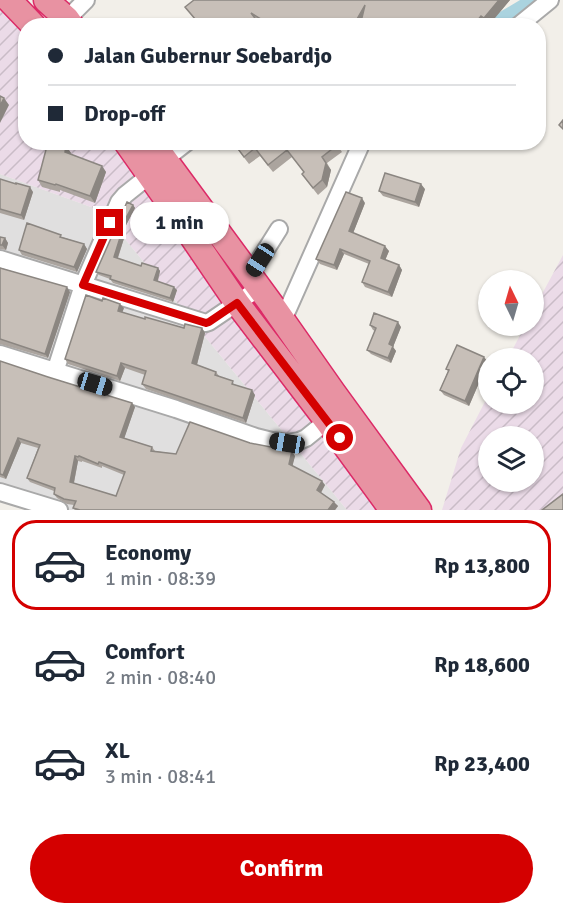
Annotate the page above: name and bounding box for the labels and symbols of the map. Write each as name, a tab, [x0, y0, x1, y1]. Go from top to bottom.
callout: 1 min	[131, 202, 230, 244]
route end	[96, 209, 123, 236]
car	[243, 240, 277, 280]
north arrow	[478, 270, 544, 336]
car	[75, 370, 115, 398]
route start	[326, 424, 353, 451]
car	[268, 431, 306, 455]

